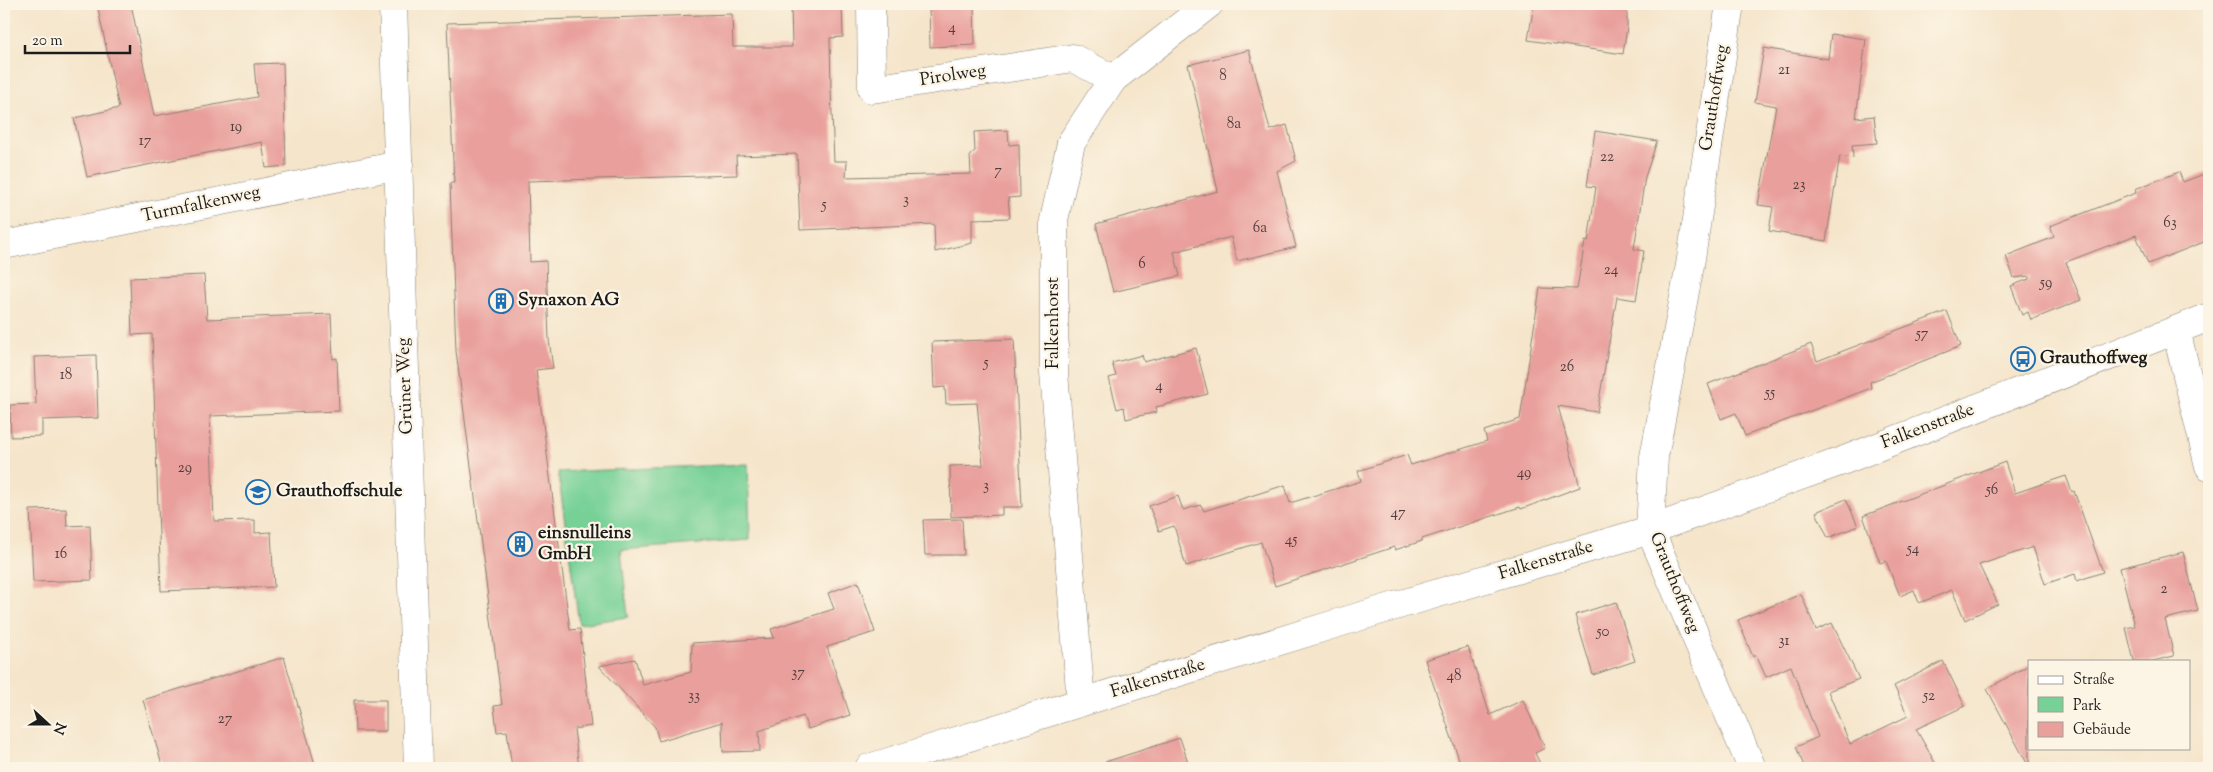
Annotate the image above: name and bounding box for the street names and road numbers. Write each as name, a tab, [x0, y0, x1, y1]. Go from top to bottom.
street label: Grauthoffweg	[1694, 43, 1736, 153]
street label: Pirolweg	[918, 58, 988, 94]
street label: Turmfalkenweg	[139, 180, 263, 230]
street label: Falkenhorst	[1041, 277, 1067, 369]
street label: Grüner Weg	[391, 337, 421, 435]
street label: Falkenstraße	[1878, 397, 1978, 457]
street label: Grauthoffweg	[1642, 528, 1706, 638]
street label: Falkenstraße	[1495, 534, 1597, 588]
street label: Falkenstraße	[1107, 652, 1209, 706]

